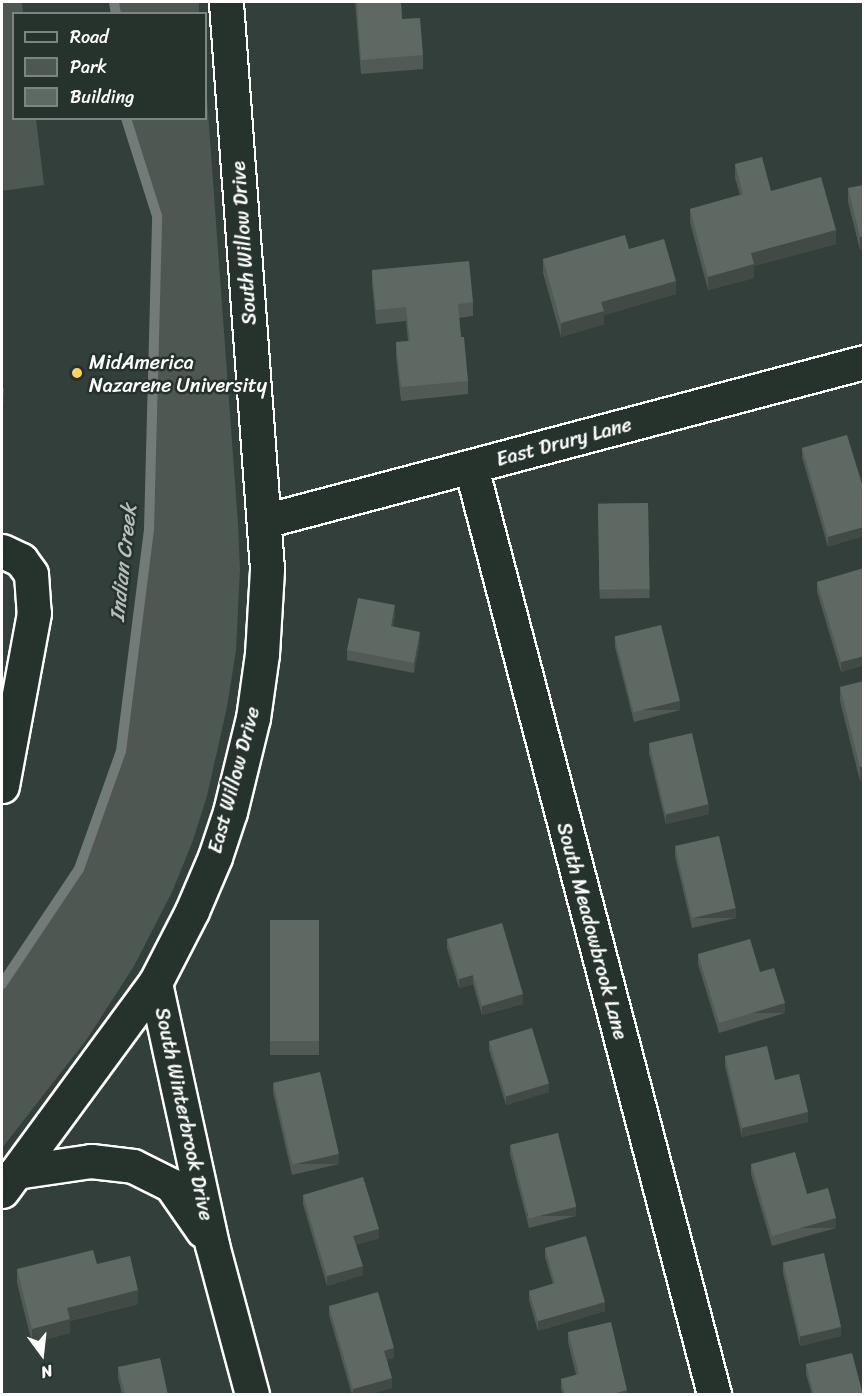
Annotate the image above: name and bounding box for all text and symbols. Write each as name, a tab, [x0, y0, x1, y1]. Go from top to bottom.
legend	[12, 12, 207, 120]
text: Road	[70, 21, 109, 53]
text: Park	[70, 51, 107, 83]
text: Building	[70, 81, 134, 113]
street label: South Willow Drive	[226, 160, 262, 326]
place label: MidAmerica Nazarene University	[89, 350, 268, 397]
marker: MidAmerica Nazarene University	[70, 366, 84, 380]
street label: East Drury Lane	[494, 412, 634, 472]
water label: Indian Creek	[104, 503, 142, 623]
street label: East Willow Drive	[203, 704, 265, 856]
street label: South Meadowbrook Lane	[551, 820, 633, 1042]
street label: South Winterbrook Drive	[150, 1005, 218, 1223]
north arrow	[12, 1324, 72, 1384]
text: N	[38, 1356, 56, 1387]

